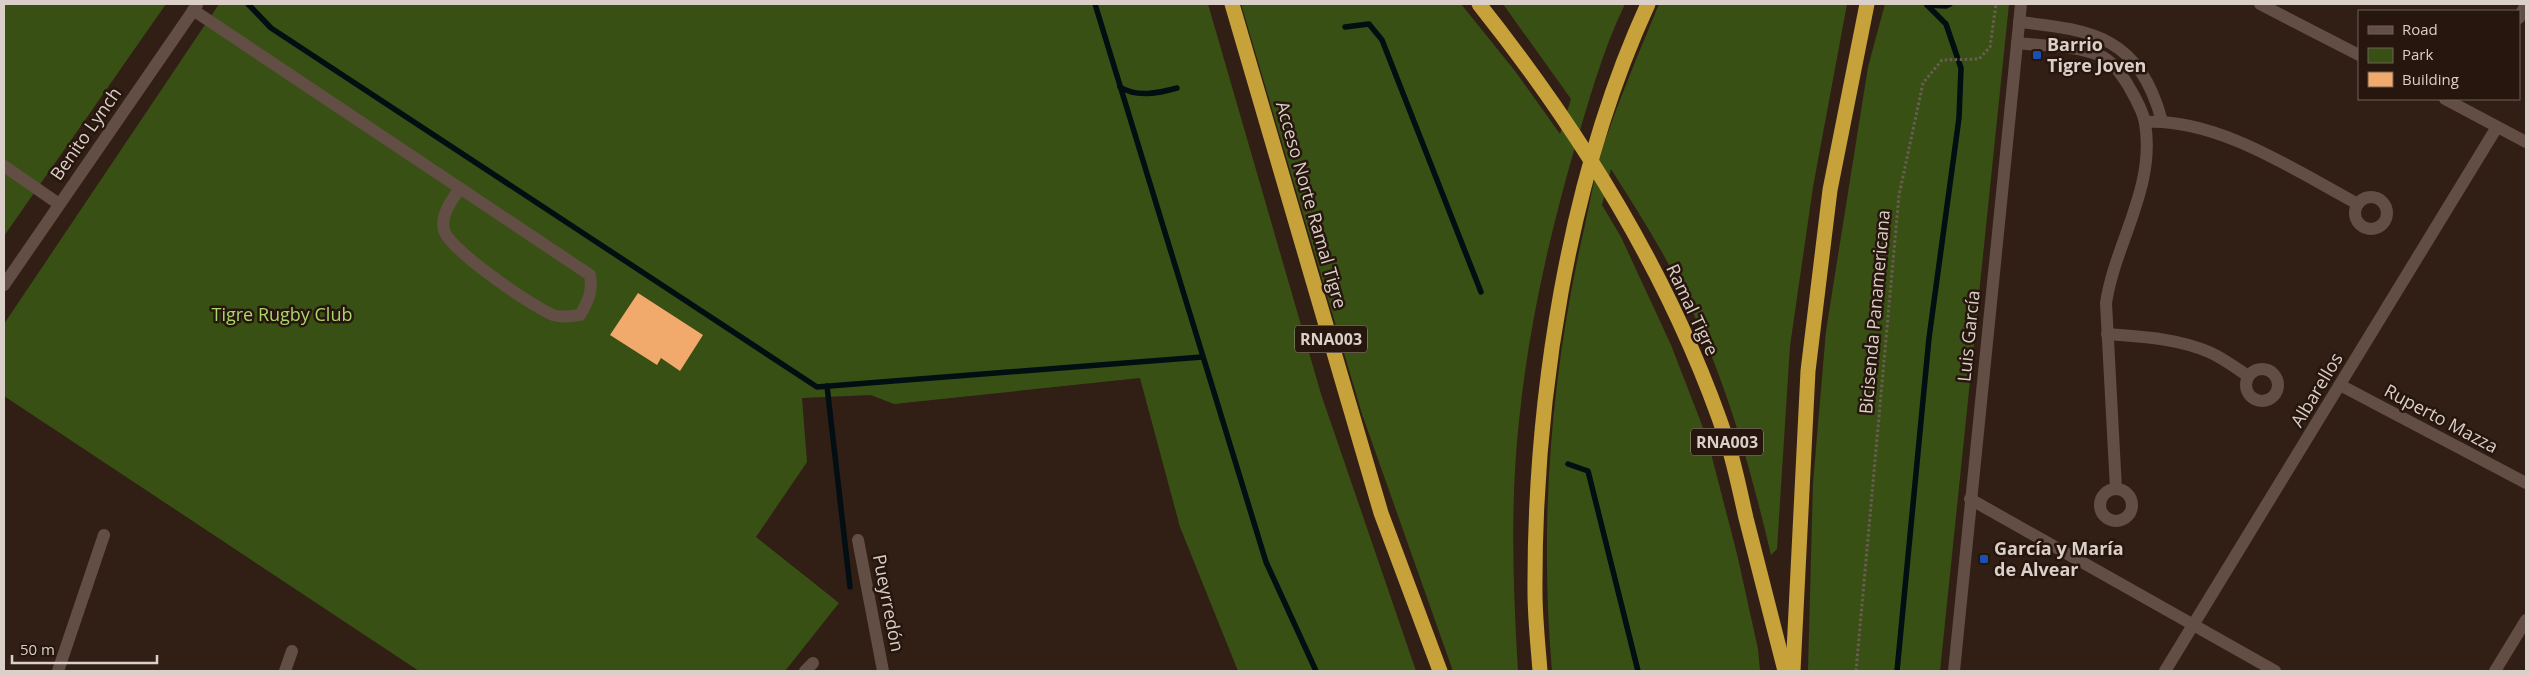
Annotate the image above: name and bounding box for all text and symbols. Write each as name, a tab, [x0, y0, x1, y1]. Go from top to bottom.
legend	[2358, 10, 2520, 100]
text: Road	[2402, 19, 2438, 39]
place label: Barrio Tigre Joven	[2047, 32, 2146, 77]
text: Park	[2402, 44, 2433, 64]
marker: Barrio Tigre Joven	[2031, 49, 2043, 61]
text: Building	[2402, 69, 2459, 89]
street label: Benito Lynch	[44, 82, 126, 185]
street label: Acceso Norte Ramal Tigre	[1271, 98, 1353, 311]
street label: Bicisenda Panamericana	[1853, 209, 1895, 415]
street label: Ramal Tigre	[1661, 260, 1725, 359]
street label: Luis García	[1951, 289, 1985, 383]
park label: Tigre Rugby Club	[212, 302, 352, 326]
road number: RNA003	[1295, 326, 1367, 352]
street label: Albarellos	[2285, 348, 2348, 431]
street label: Ruperto Mazza	[2380, 378, 2503, 458]
road number: RNA003	[1691, 428, 1763, 456]
place label: García y María de Alvear	[1994, 536, 2124, 581]
street label: Pueyrredón	[868, 552, 910, 654]
marker: García y María de Alvear	[1978, 553, 1990, 565]
scale bar	[12, 632, 158, 664]
text: 50 m	[20, 639, 55, 659]

